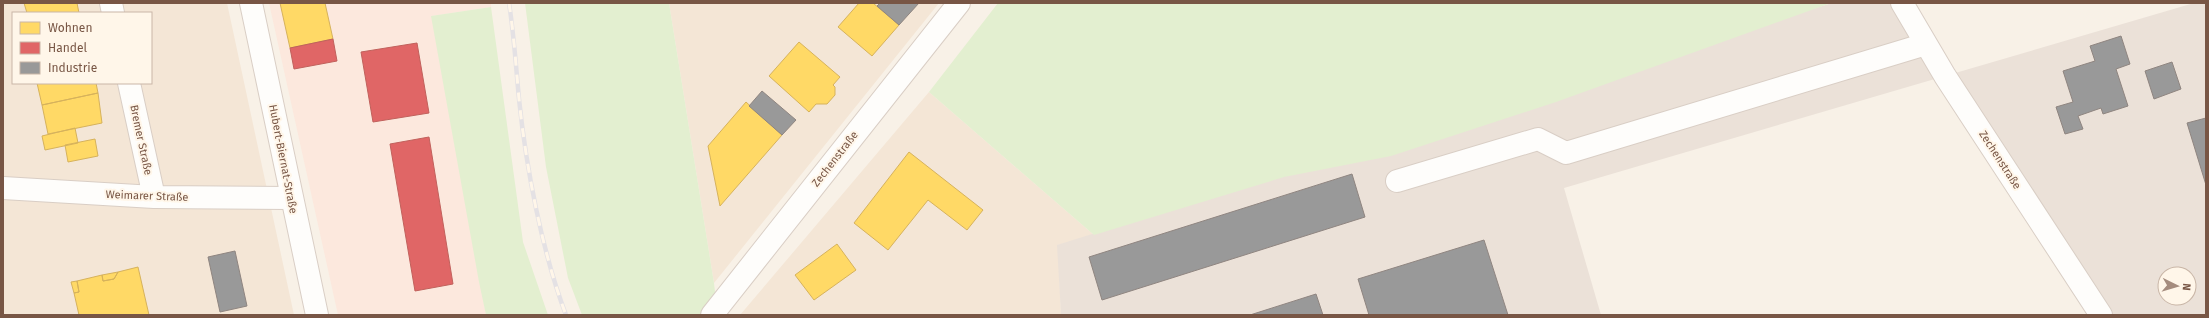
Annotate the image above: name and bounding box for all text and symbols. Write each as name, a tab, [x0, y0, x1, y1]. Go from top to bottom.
legend	[12, 12, 152, 84]
text: Wohnen	[48, 21, 92, 35]
text: Handel	[48, 41, 87, 55]
text: Industrie	[48, 61, 97, 75]
street label: Hubert-Biernat-Straße	[266, 103, 300, 215]
street label: Bremer Straße	[127, 104, 155, 176]
street label: Zechenstraße	[1976, 128, 2024, 192]
street label: Zechenstraße	[809, 129, 861, 189]
street label: Weimarer Straße	[105, 188, 189, 204]
north arrow	[2157, 266, 2197, 306]
text: N	[2180, 283, 2193, 291]

